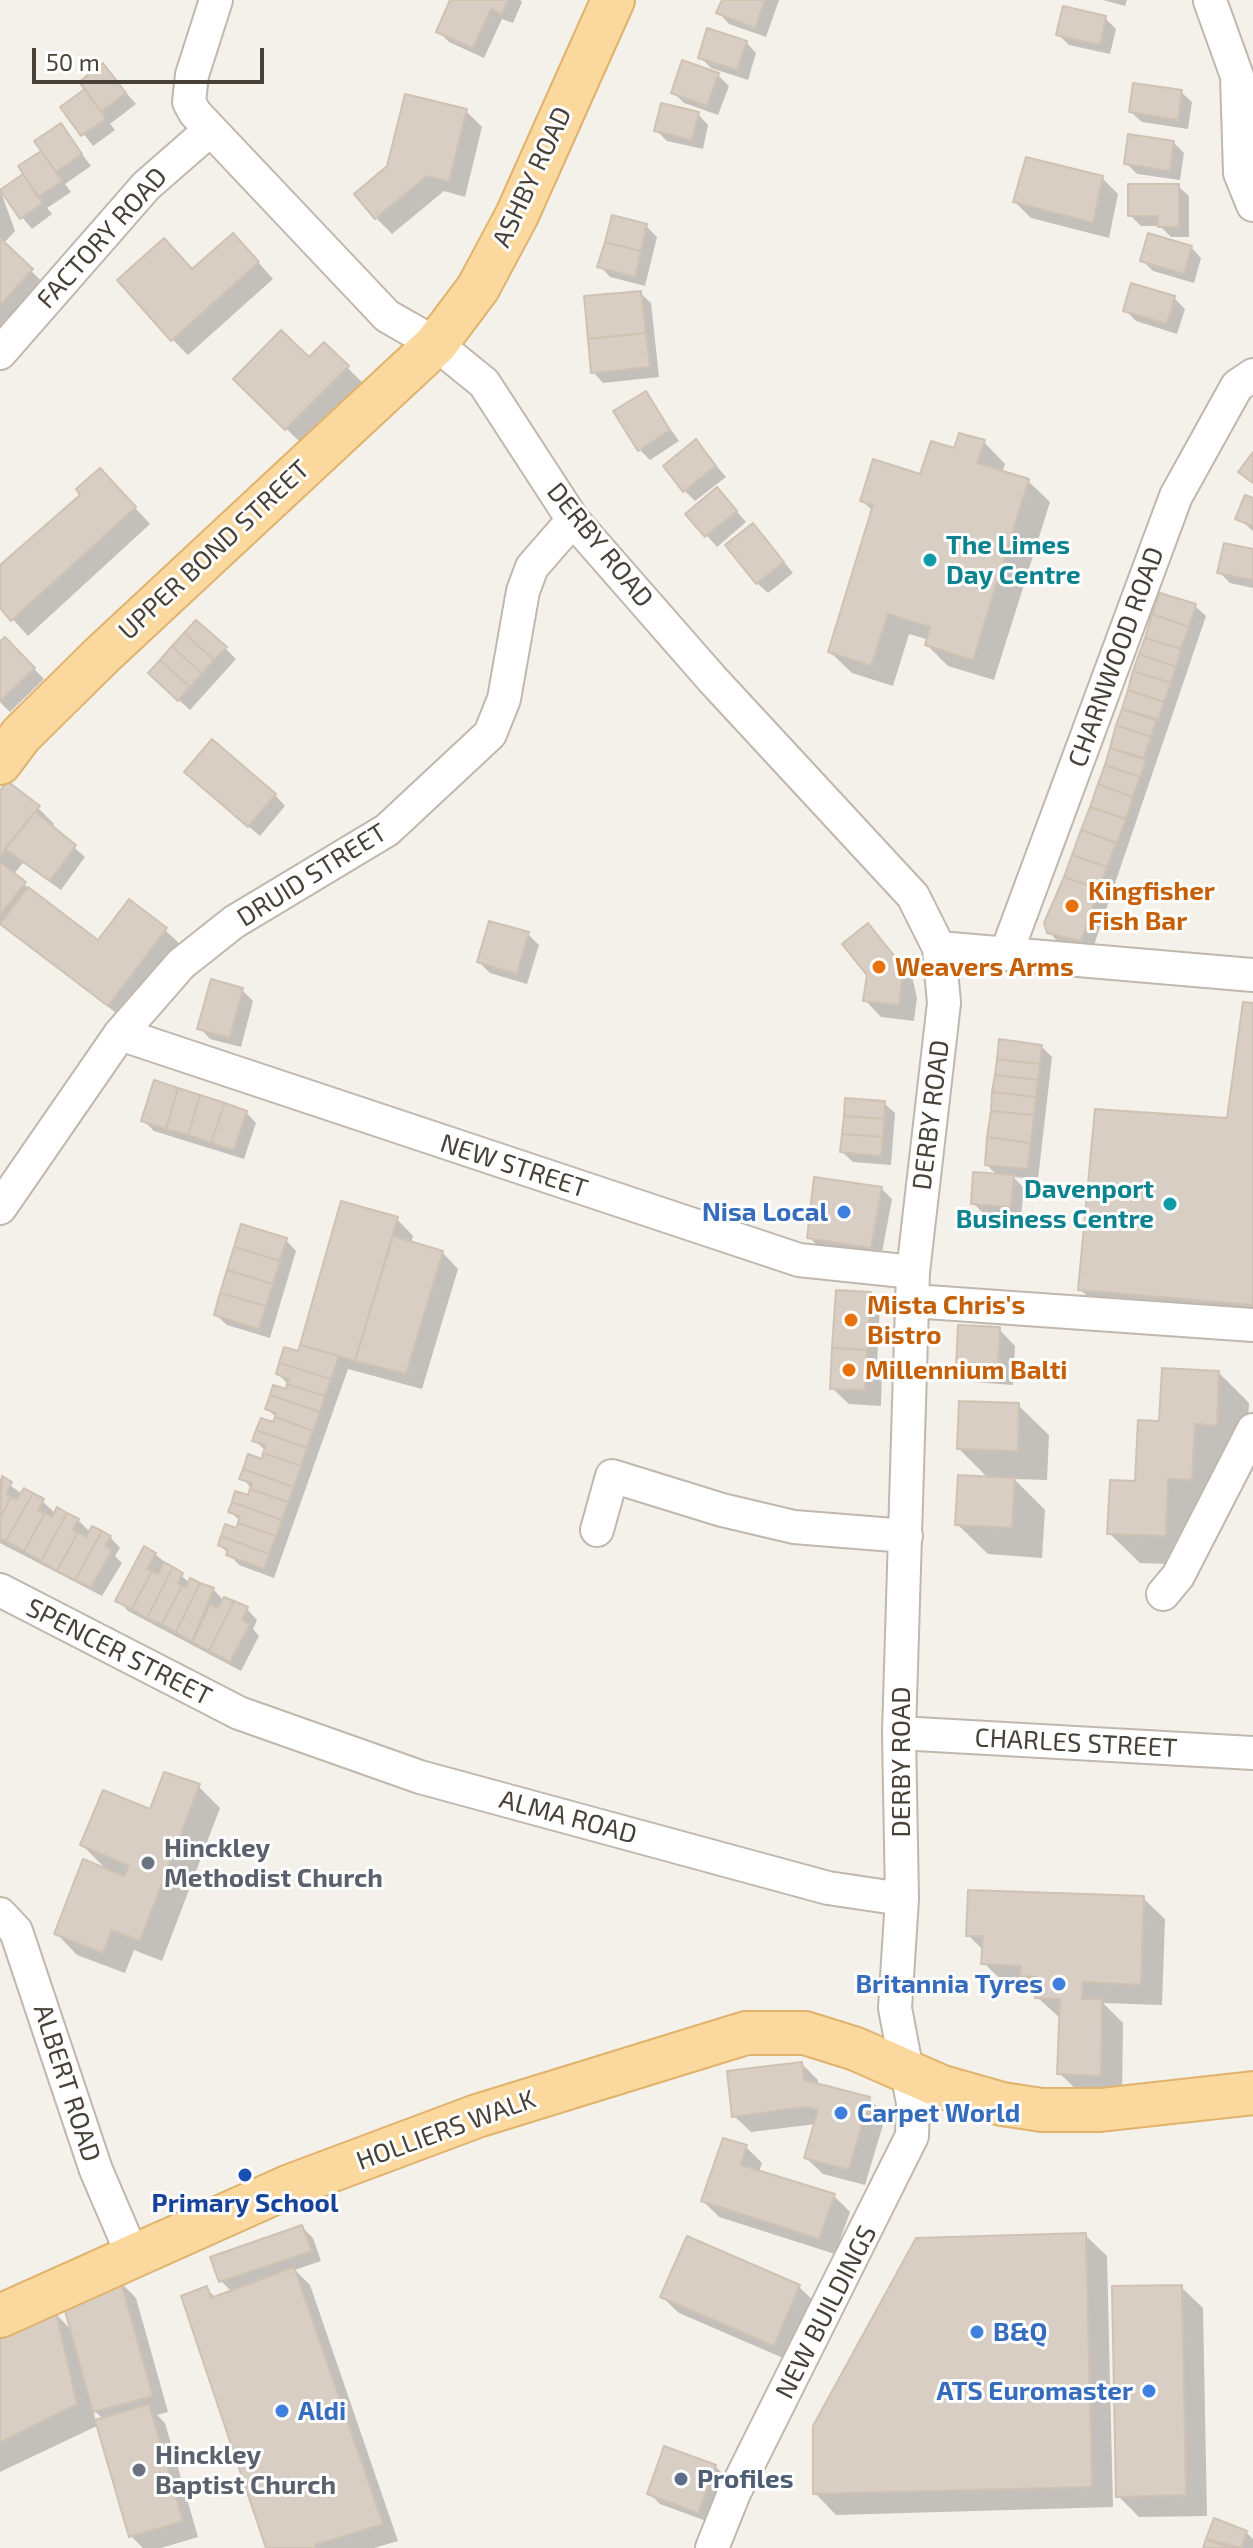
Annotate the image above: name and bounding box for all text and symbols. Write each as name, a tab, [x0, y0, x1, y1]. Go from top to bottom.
scale bar	[36, 32, 268, 82]
text: 50 m	[46, 47, 100, 76]
street label: ASHBY ROAD	[486, 102, 578, 252]
street label: FACTORY ROAD	[31, 161, 173, 315]
street label: UPPER BOND STREET	[112, 454, 316, 646]
street label: DERBY ROAD	[540, 476, 660, 614]
place label: The Limes Day Centre	[946, 529, 1081, 590]
street label: CHARNWOOD ROAD	[1062, 543, 1170, 771]
marker: The Limes Day Centre	[921, 551, 939, 569]
street label: DRUID STREET	[231, 817, 393, 933]
place label: Kingfisher Fish Bar	[1088, 875, 1215, 936]
marker: Kingfisher Fish Bar	[1063, 897, 1081, 915]
place label: Weavers Arms	[895, 951, 1074, 983]
marker: Weavers Arms	[870, 958, 888, 976]
street label: DERBY ROAD	[906, 1038, 956, 1192]
street label: NEW STREET	[436, 1127, 592, 1205]
place label: Davenport Business Centre	[956, 1173, 1154, 1234]
marker: Davenport Business Centre	[1161, 1195, 1179, 1213]
place label: Nisa Local	[702, 1196, 828, 1228]
marker: Nisa Local	[835, 1203, 853, 1221]
place label: Mista Chris's Bistro	[867, 1289, 1025, 1350]
marker: Mista Chris's Bistro	[842, 1311, 860, 1329]
place label: Millennium Balti	[865, 1354, 1068, 1386]
marker: Millennium Balti	[840, 1361, 858, 1379]
street label: SPENCER STREET	[21, 1592, 217, 1712]
street label: DERBY ROAD	[885, 1686, 917, 1838]
street label: CHARLES STREET	[974, 1722, 1178, 1764]
street label: ALMA ROAD	[496, 1784, 640, 1850]
place label: Hinckley Methodist Church	[164, 1832, 383, 1894]
marker: Hinckley Methodist Church	[139, 1854, 157, 1872]
place label: Britannia Tyres	[855, 1968, 1043, 2000]
marker: Britannia Tyres	[1050, 1975, 1068, 1993]
street label: ALBERT ROAD	[27, 2000, 107, 2166]
street label: HOLLIERS WALK	[352, 2083, 540, 2177]
place label: Carpet World	[857, 2097, 1020, 2129]
marker: Carpet World	[832, 2104, 850, 2122]
marker: Primary School	[236, 2166, 254, 2184]
place label: Primary School	[152, 2187, 338, 2219]
street label: NEW BUILDINGS	[769, 2220, 883, 2404]
place label: B&Q	[993, 2316, 1047, 2348]
marker: B&Q	[968, 2323, 986, 2341]
place label: ATS Euromaster	[936, 2375, 1133, 2407]
marker: ATS Euromaster	[1140, 2382, 1158, 2400]
place label: Aldi	[298, 2395, 346, 2427]
marker: Aldi	[273, 2402, 291, 2420]
place label: Hinckley Baptist Church	[155, 2439, 336, 2500]
marker: Hinckley Baptist Church	[130, 2461, 148, 2479]
place label: Profiles	[697, 2463, 794, 2495]
marker: Profiles	[672, 2470, 690, 2488]

